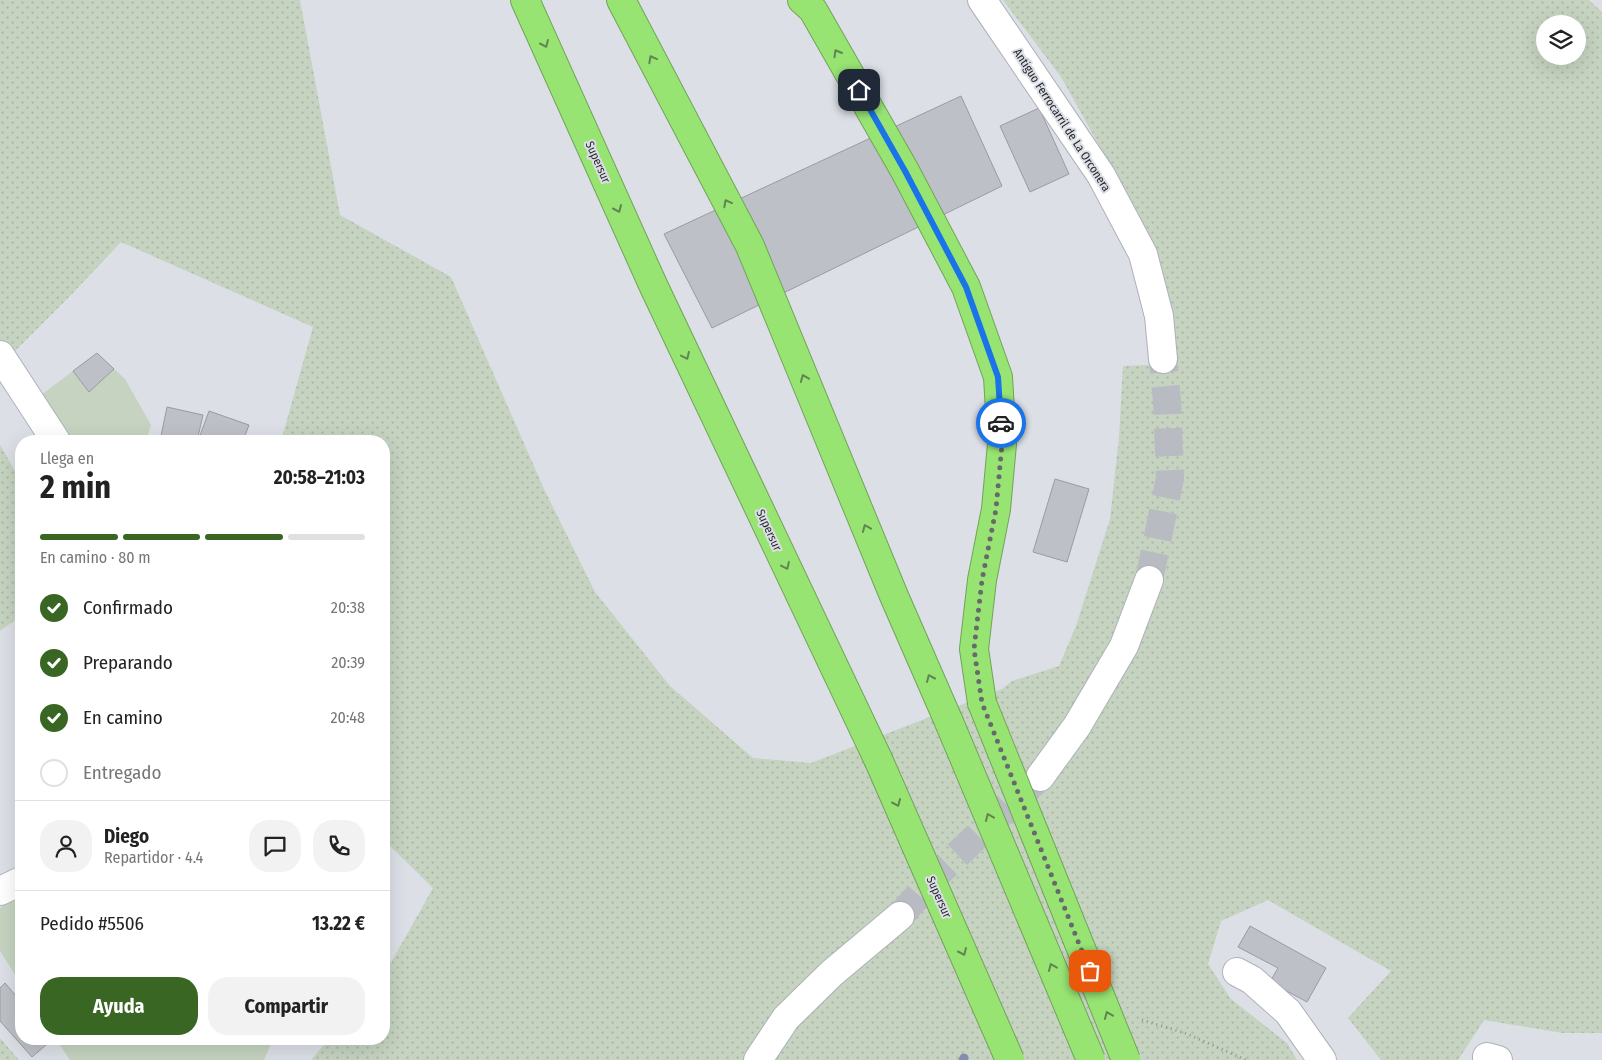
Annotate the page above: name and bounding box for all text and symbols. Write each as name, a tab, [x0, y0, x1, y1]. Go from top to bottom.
map controls	[1536, 15, 1586, 65]
button: layers	[1536, 15, 1586, 65]
one-way arrow	[538, 39, 548, 48]
street label: Antiguo Ferrocarril de La Orconera	[1010, 46, 1114, 194]
one-way arrow	[834, 49, 844, 58]
one-way arrow	[648, 55, 658, 64]
pin	[838, 69, 880, 111]
icon: home	[845, 76, 873, 104]
street label: Supersur	[583, 139, 614, 186]
one-way arrow	[723, 199, 733, 208]
one-way arrow	[612, 204, 623, 213]
one-way arrow	[680, 351, 691, 360]
one-way arrow	[800, 374, 810, 383]
courier	[976, 398, 1026, 448]
icon: car	[987, 409, 1015, 437]
text: Llega en	[40, 449, 94, 468]
text: 20:58–21:03	[274, 466, 365, 489]
text: 2 min	[40, 468, 111, 506]
street label: Supersur	[753, 507, 785, 554]
one-way arrow	[862, 524, 872, 533]
text: En camino · 80 m	[40, 548, 151, 567]
one-way arrow	[780, 561, 790, 570]
icon: check	[40, 594, 68, 622]
text: Confirmado	[83, 596, 173, 619]
text: 20:38	[331, 598, 365, 617]
icon: check	[40, 649, 68, 677]
text: Preparando	[83, 651, 173, 674]
text: 20:39	[331, 653, 365, 672]
one-way arrow	[925, 674, 936, 683]
icon: check	[40, 704, 68, 732]
text: En camino	[83, 706, 163, 729]
text: 20:48	[331, 708, 365, 727]
text: Entregado	[83, 761, 162, 784]
one-way arrow	[891, 798, 902, 807]
one-way arrow	[985, 813, 995, 822]
button: person	[40, 820, 92, 872]
button: chat	[249, 820, 301, 872]
button: phone	[313, 820, 365, 872]
text: Diego	[104, 825, 149, 848]
text: Repartidor · 4.4	[104, 848, 203, 867]
street label: Supersur	[924, 874, 955, 921]
text: Pedido #5506	[40, 912, 144, 935]
text: 13.22 €	[312, 912, 365, 935]
one-way arrow	[956, 947, 967, 956]
pin	[1069, 950, 1111, 992]
icon: bag	[1076, 957, 1104, 985]
one-way arrow	[1047, 963, 1058, 972]
button: Ayuda	[40, 977, 198, 1035]
button: Compartir	[208, 977, 365, 1035]
one-way arrow	[1104, 1011, 1114, 1020]

